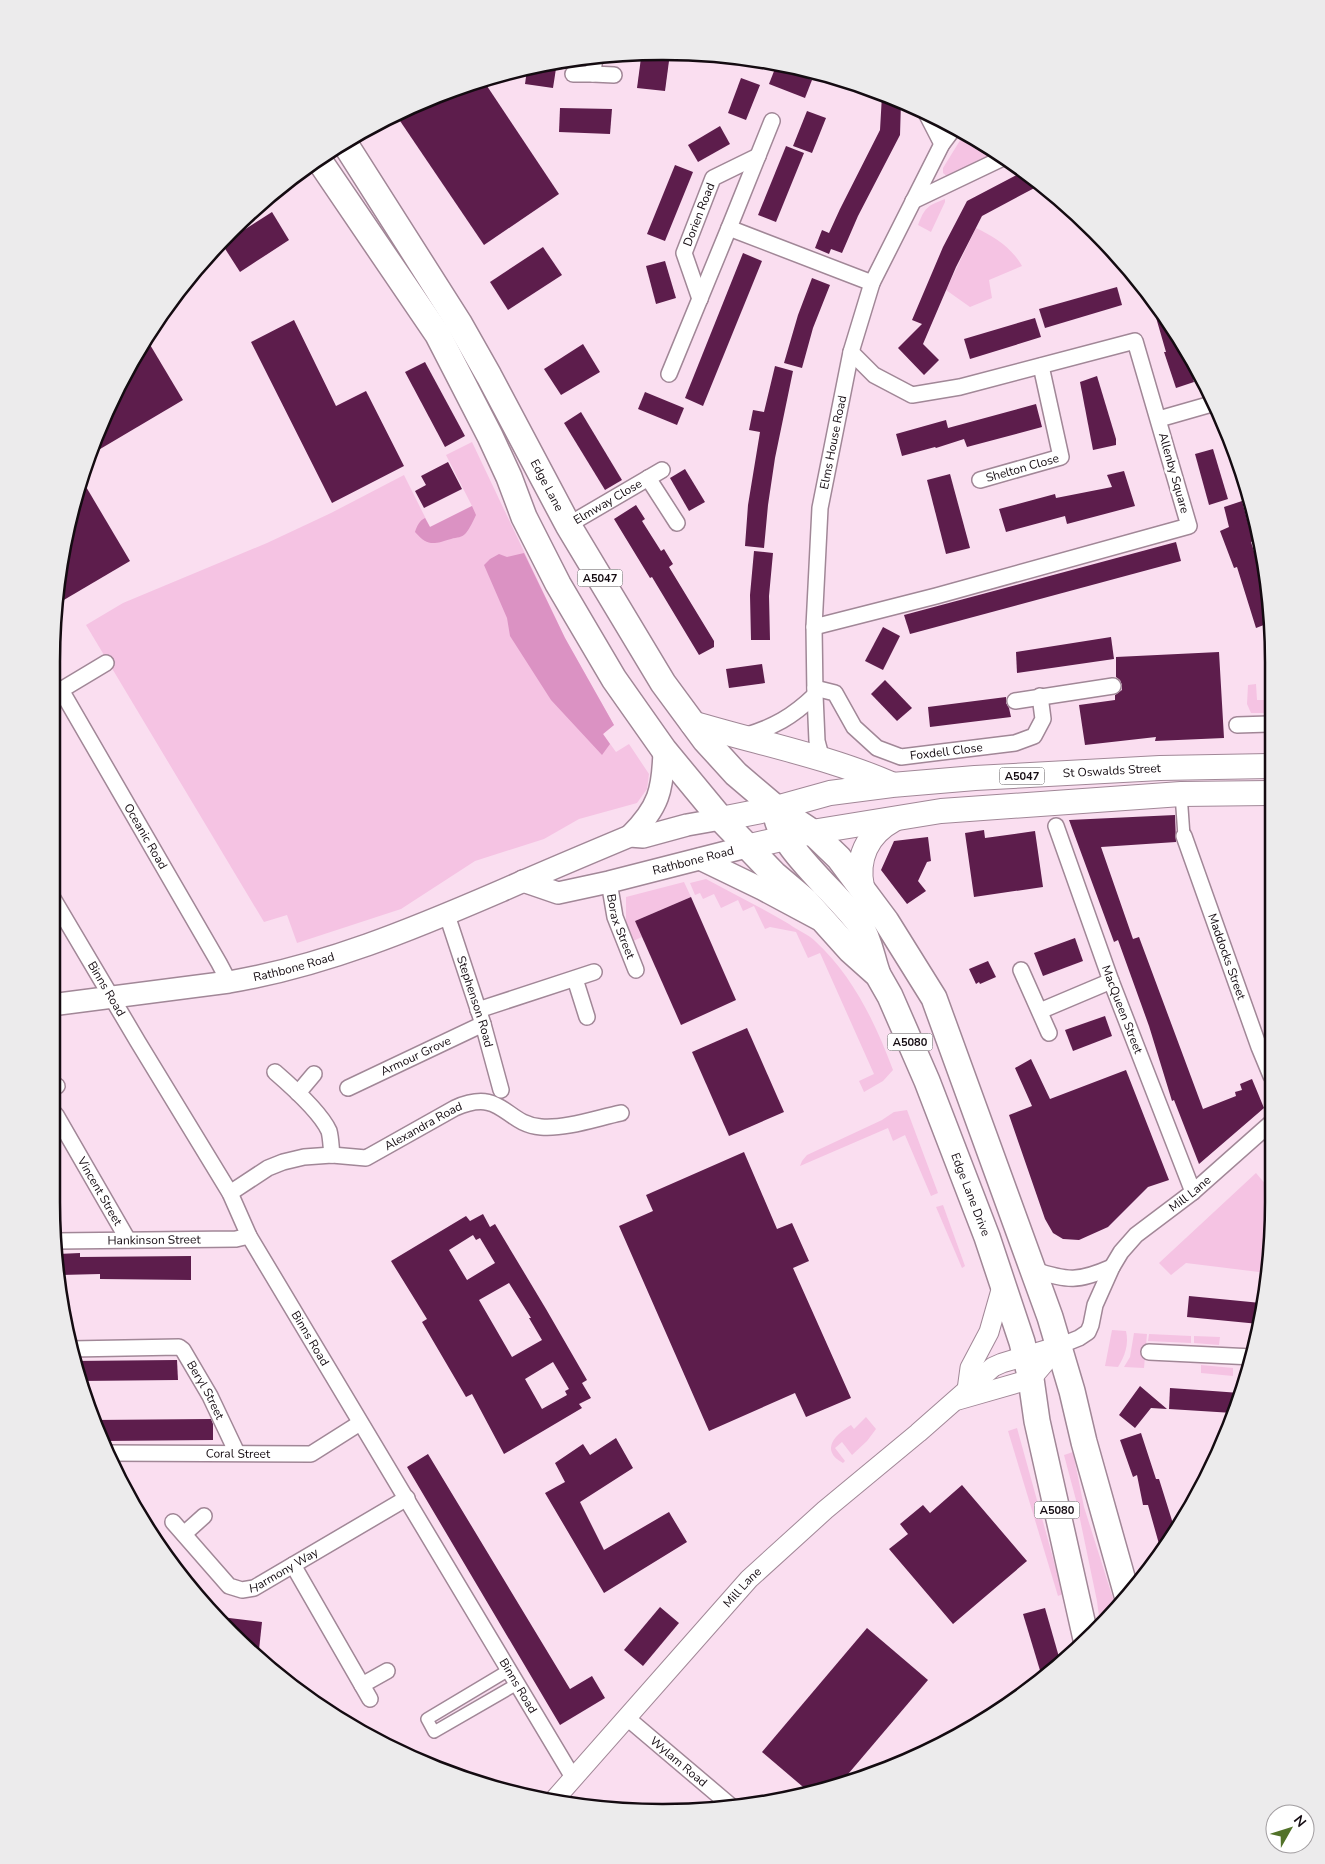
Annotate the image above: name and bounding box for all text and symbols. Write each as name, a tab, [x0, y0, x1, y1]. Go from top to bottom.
street label: Dorien Road	[679, 180, 718, 249]
street label: Elms House Road	[816, 394, 850, 491]
street label: Allenby Square	[1155, 431, 1193, 515]
street label: Shelton Close	[984, 450, 1061, 486]
street label: Edge Lane	[527, 456, 567, 514]
street label: Elmway Close	[571, 475, 645, 528]
road number: A5047	[578, 570, 622, 586]
street label: Foxdell Close	[909, 739, 984, 764]
street label: St Oswalds Street	[1062, 760, 1162, 781]
road number: A5047	[1000, 768, 1044, 784]
street label: Oceanic Road	[120, 800, 171, 872]
street label: Rathbone Road	[651, 842, 736, 879]
street label: Borax Street	[603, 893, 639, 962]
street label: Maddocks Street	[1204, 911, 1250, 1003]
street label: Rathbone Road	[252, 948, 336, 985]
street label: Stephenson Road	[453, 954, 497, 1049]
street label: Binns Road	[84, 958, 129, 1019]
street label: MacQueen Street	[1098, 963, 1147, 1057]
street label: Armour Grove	[378, 1032, 454, 1079]
road number: A5080	[888, 1034, 932, 1050]
street label: Alexandra Road	[381, 1098, 464, 1154]
street label: Edge Lane Drive	[947, 1150, 994, 1239]
street label: Vincent Street	[73, 1153, 126, 1229]
street label: Mill Lane	[1166, 1172, 1214, 1215]
street label: Hankinson Street	[107, 1231, 201, 1248]
street label: Binns Road	[288, 1308, 333, 1369]
street label: Beryl Street	[183, 1358, 228, 1423]
street label: Coral Street	[206, 1445, 271, 1462]
road number: A5080	[1034, 1502, 1080, 1518]
street label: Harmony Way	[248, 1544, 322, 1597]
street label: Mill Lane	[720, 1564, 765, 1611]
street label: Binns Road	[496, 1655, 541, 1716]
street label: Wylam Road	[647, 1733, 711, 1790]
north arrow	[1265, 1804, 1315, 1854]
text: N	[1289, 1811, 1310, 1831]

